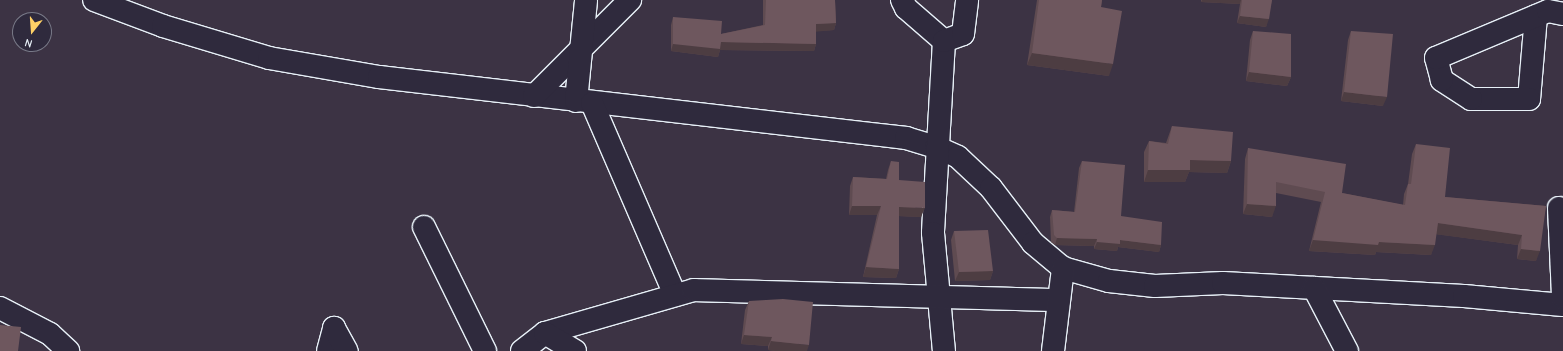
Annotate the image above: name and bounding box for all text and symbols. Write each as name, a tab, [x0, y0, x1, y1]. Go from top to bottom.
north arrow	[12, 12, 52, 52]
text: N	[23, 36, 34, 50]

